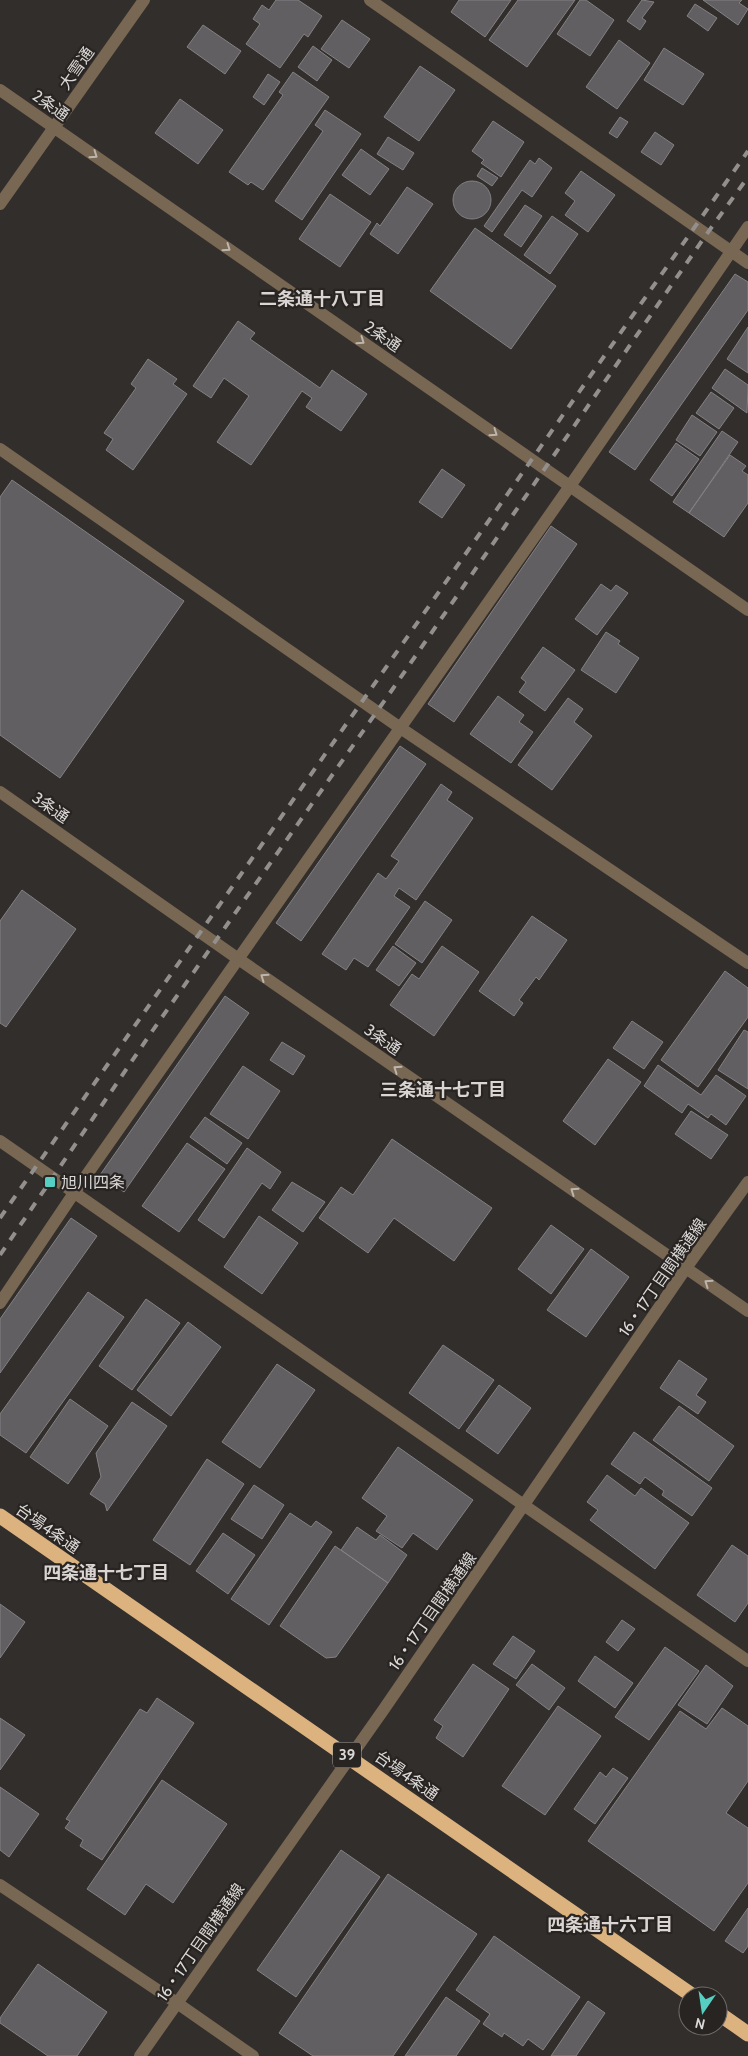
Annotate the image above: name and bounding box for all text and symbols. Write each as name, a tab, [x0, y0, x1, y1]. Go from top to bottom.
street label: 大雪通	[55, 43, 98, 93]
street label: 2条通	[29, 86, 73, 125]
one-way arrow	[88, 149, 98, 158]
one-way arrow	[222, 242, 231, 251]
district label: 二条通十八丁目	[259, 288, 385, 310]
street label: 2条通	[361, 317, 405, 356]
one-way arrow	[355, 335, 365, 344]
one-way arrow	[489, 427, 498, 436]
street label: 3条通	[29, 788, 73, 827]
one-way arrow	[260, 974, 269, 983]
street label: 3条通	[361, 1020, 405, 1059]
one-way arrow	[394, 1066, 403, 1075]
district label: 三条通十七丁目	[380, 1079, 506, 1101]
place label: 旭川四条	[61, 1173, 125, 1192]
marker: 旭川四条	[43, 1175, 57, 1189]
one-way arrow	[571, 1188, 580, 1197]
street label: 16・17丁目間横通線	[615, 1215, 710, 1340]
one-way arrow	[704, 1280, 714, 1289]
street label: 台場4条通	[12, 1500, 83, 1557]
street label: 16・17丁目間横通線	[385, 1549, 480, 1674]
district label: 四条通十七丁目	[43, 1562, 169, 1584]
road number: 39	[333, 1742, 361, 1768]
street label: 台場4条通	[371, 1747, 442, 1804]
street label: 16・17丁目間横通線	[153, 1880, 248, 2005]
district label: 四条通十六丁目	[547, 1914, 673, 1936]
north arrow	[678, 1986, 728, 2036]
text: N	[693, 2014, 707, 2034]

